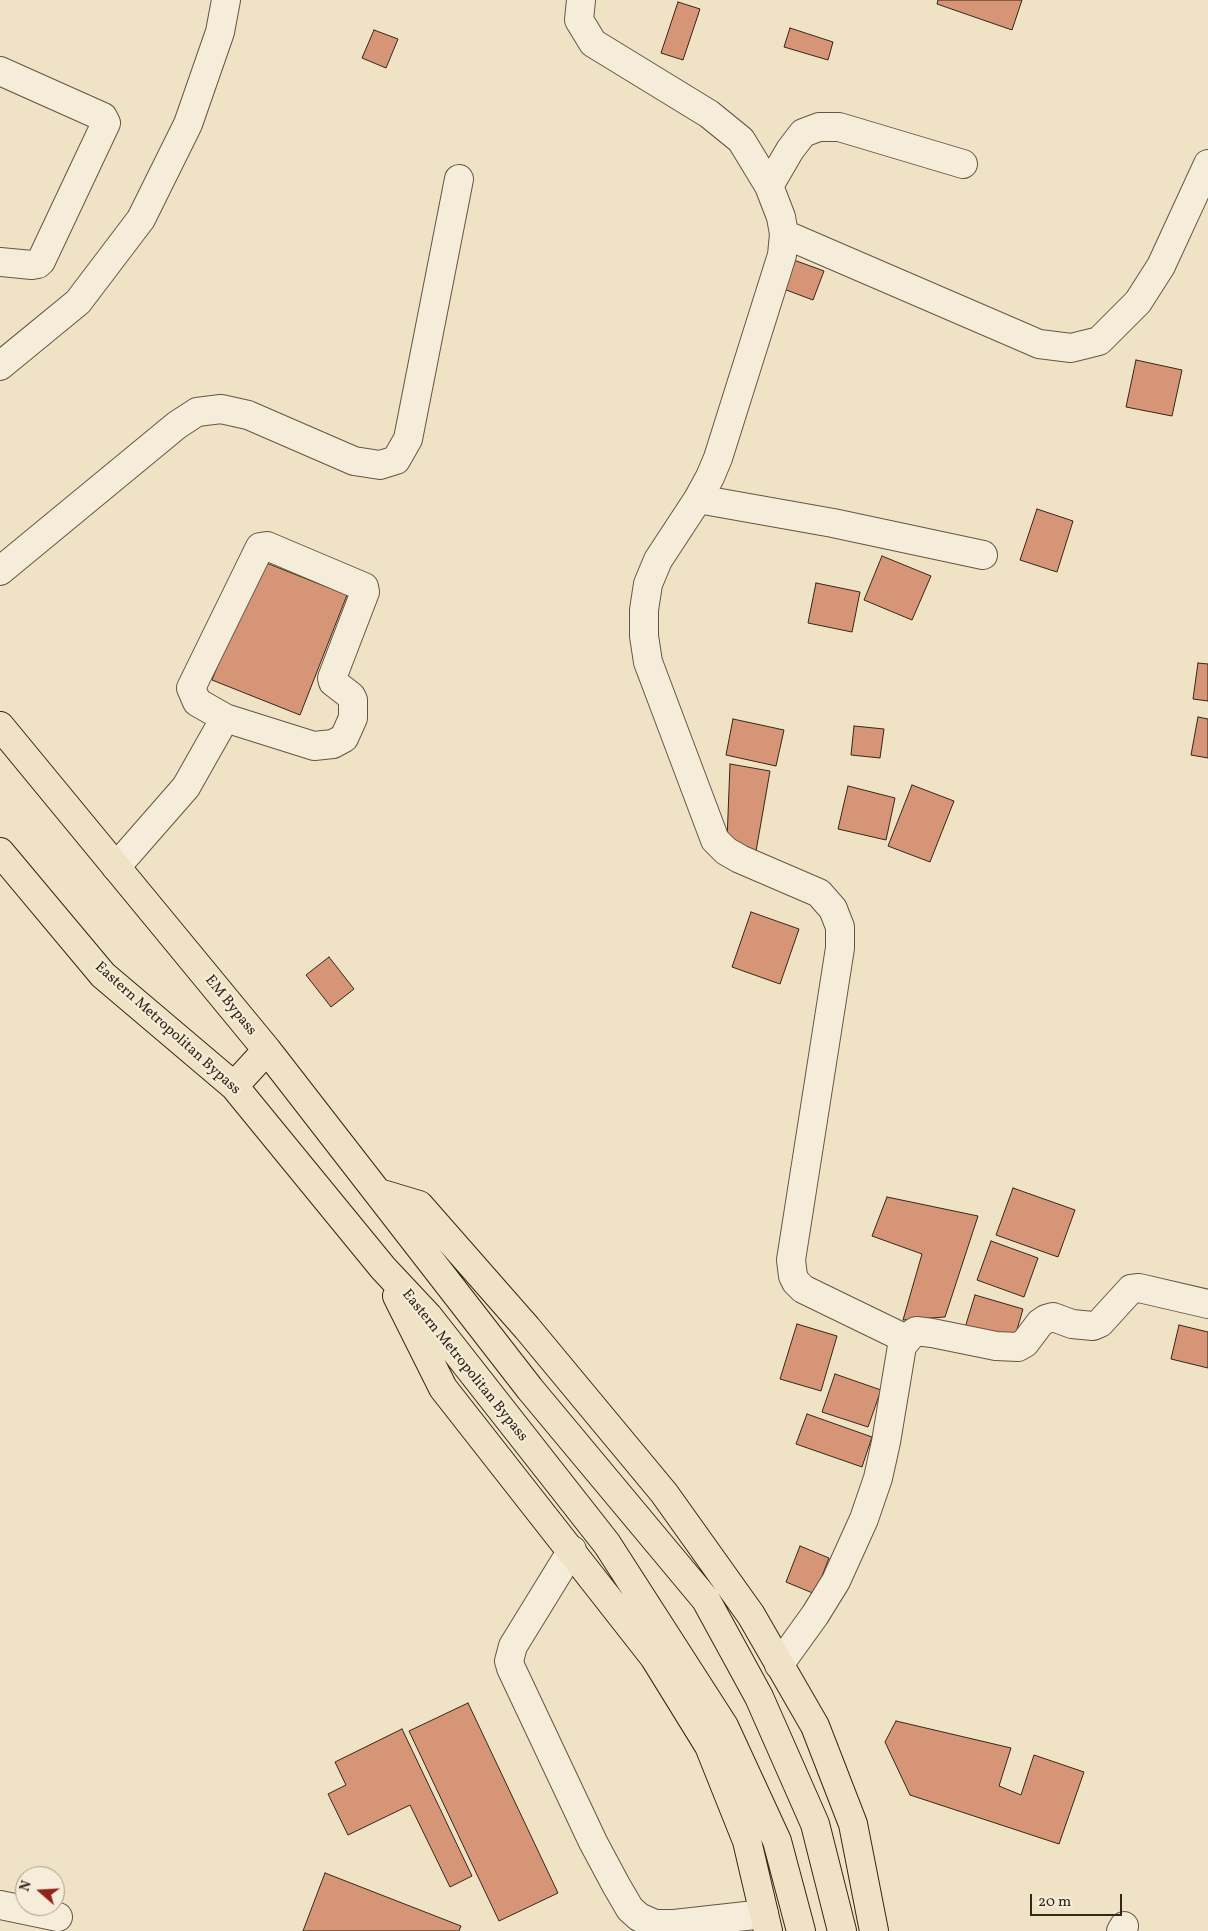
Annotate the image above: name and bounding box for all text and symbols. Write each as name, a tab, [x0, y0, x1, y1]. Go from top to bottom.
street label: Eastern Metropolitan Bypass	[90, 959, 244, 1099]
street label: EM Bypass	[200, 972, 260, 1040]
street label: Eastern Metropolitan Bypass	[397, 1286, 531, 1446]
north arrow	[15, 1866, 65, 1916]
text: N	[16, 1878, 37, 1894]
scale bar	[1033, 1884, 1126, 1916]
text: 20 m	[1038, 1892, 1071, 1913]

